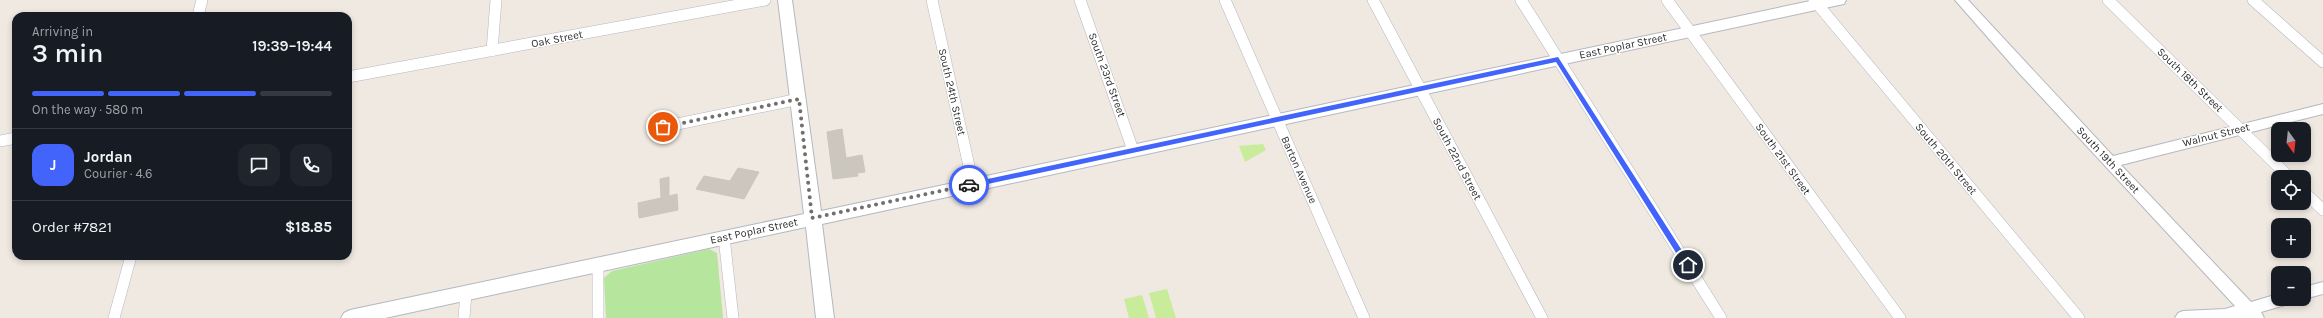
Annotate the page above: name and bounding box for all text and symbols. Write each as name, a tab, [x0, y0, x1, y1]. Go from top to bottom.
text: Arriving in	[32, 24, 93, 39]
street label: Oak Street	[530, 28, 584, 50]
street label: East Poplar Street	[1578, 30, 1668, 62]
street label: South 23rd Street	[1086, 31, 1128, 119]
text: 19:39–19:44	[252, 37, 332, 55]
text: 3 min	[32, 38, 103, 69]
street label: South 18th Street	[2154, 45, 2226, 115]
street label: South 24th Street	[936, 47, 968, 137]
text: On the way · 580 m	[32, 102, 143, 117]
pin	[646, 110, 680, 144]
icon: bag	[652, 116, 674, 138]
street label: South 22nd Street	[1430, 116, 1484, 202]
street label: Walnut Street	[2181, 120, 2251, 150]
street label: South 21st Street	[1753, 121, 1813, 197]
street label: South 20th Street	[1912, 121, 1980, 197]
north arrow	[2271, 122, 2311, 162]
map controls	[2271, 122, 2311, 306]
street label: South 19th Street	[2074, 124, 2142, 196]
street label: Barton Avenue	[1278, 134, 1320, 206]
button: chat	[238, 144, 280, 186]
button: phone	[290, 144, 332, 186]
text: Jordan	[84, 148, 132, 166]
text: J	[50, 156, 56, 174]
courier	[949, 165, 989, 205]
text: Courier · 4.6	[84, 166, 152, 181]
button: locate	[2271, 170, 2311, 210]
icon: car	[958, 174, 980, 196]
street label: East Poplar Street	[709, 215, 799, 247]
text: Order #7821	[32, 218, 112, 236]
text: $18.85	[285, 218, 332, 236]
button: +	[2271, 218, 2311, 258]
pin	[1671, 248, 1705, 282]
icon: home	[1677, 254, 1699, 276]
button: −	[2271, 266, 2311, 306]

